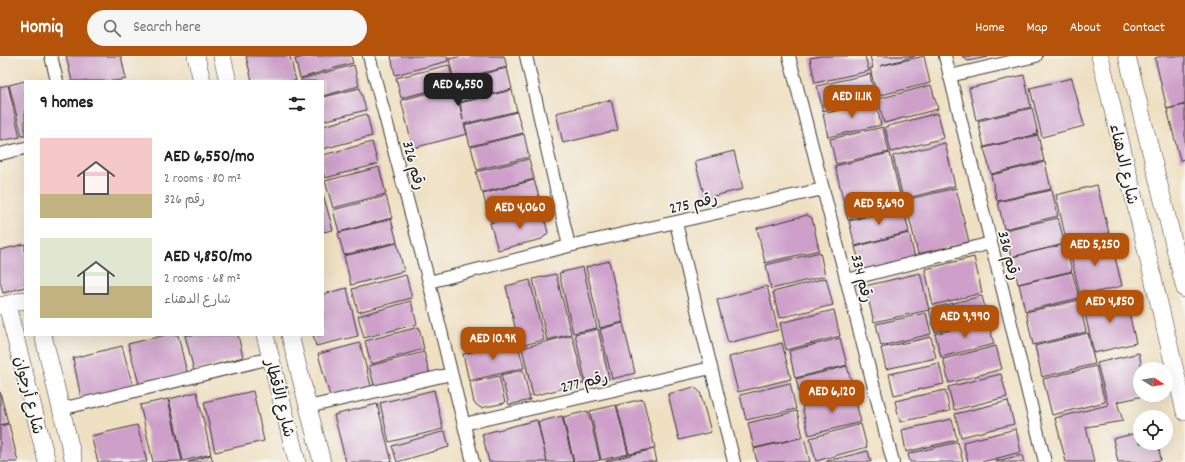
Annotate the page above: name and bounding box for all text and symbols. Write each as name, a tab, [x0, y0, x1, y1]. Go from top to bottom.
search box	[87, 10, 367, 46]
text: Homiq	[20, 15, 63, 42]
icon: search	[101, 17, 123, 39]
text: Search here	[133, 17, 201, 39]
text: Home	[975, 18, 1004, 38]
text: Map	[1026, 18, 1048, 38]
text: About	[1070, 18, 1101, 38]
text: Contact	[1123, 18, 1165, 38]
pin: AED 6,550	[412, 73, 504, 107]
text: AED 6,550	[433, 76, 483, 95]
pin: AED 11.1K	[806, 85, 898, 119]
text: AED 11.1K	[832, 88, 872, 107]
text: 9 homes	[40, 92, 93, 116]
icon: filters	[286, 93, 308, 115]
street label: شارع الدهناء	[1102, 122, 1143, 207]
street label: رقم 326	[395, 138, 430, 193]
text: AED 6,550/mo	[164, 146, 254, 170]
icon: home	[72, 154, 120, 202]
text: 2 rooms · 80 m²	[164, 170, 241, 189]
street label: رقم 275	[667, 188, 720, 221]
text: رقم 326	[164, 191, 205, 210]
pin: AED 5,690	[833, 192, 925, 226]
text: AED 5,690	[854, 195, 904, 214]
pin: AED 4,060	[474, 196, 566, 230]
text: AED 4,060	[494, 199, 546, 218]
street label: رقم 336	[990, 228, 1025, 283]
pin: AED 5,250	[1049, 233, 1141, 267]
text: AED 5,250	[1070, 236, 1120, 255]
text: AED 4,850/mo	[164, 246, 252, 270]
street label: رقم 334	[843, 252, 878, 305]
icon: home	[72, 254, 120, 302]
text: 2 rooms · 68 m²	[164, 270, 241, 289]
pin: AED 4,850	[1064, 290, 1156, 324]
text: شارع الدهناء	[164, 291, 231, 310]
text: AED 4,850	[1086, 293, 1134, 312]
pin: AED 9,990	[919, 305, 1011, 339]
text: AED 9,990	[940, 308, 990, 327]
pin: AED 10.9K	[447, 327, 539, 361]
text: AED 10.9K	[470, 330, 516, 349]
street label: شارع أرجوان	[7, 354, 48, 437]
street label: شارع الأقطار	[257, 355, 300, 440]
north arrow	[1133, 362, 1173, 402]
map controls	[1133, 362, 1173, 450]
street label: رقم 277	[559, 367, 610, 400]
pin: AED 6,120	[786, 380, 878, 414]
text: AED 6,120	[808, 383, 856, 402]
button: locate	[1133, 410, 1173, 450]

